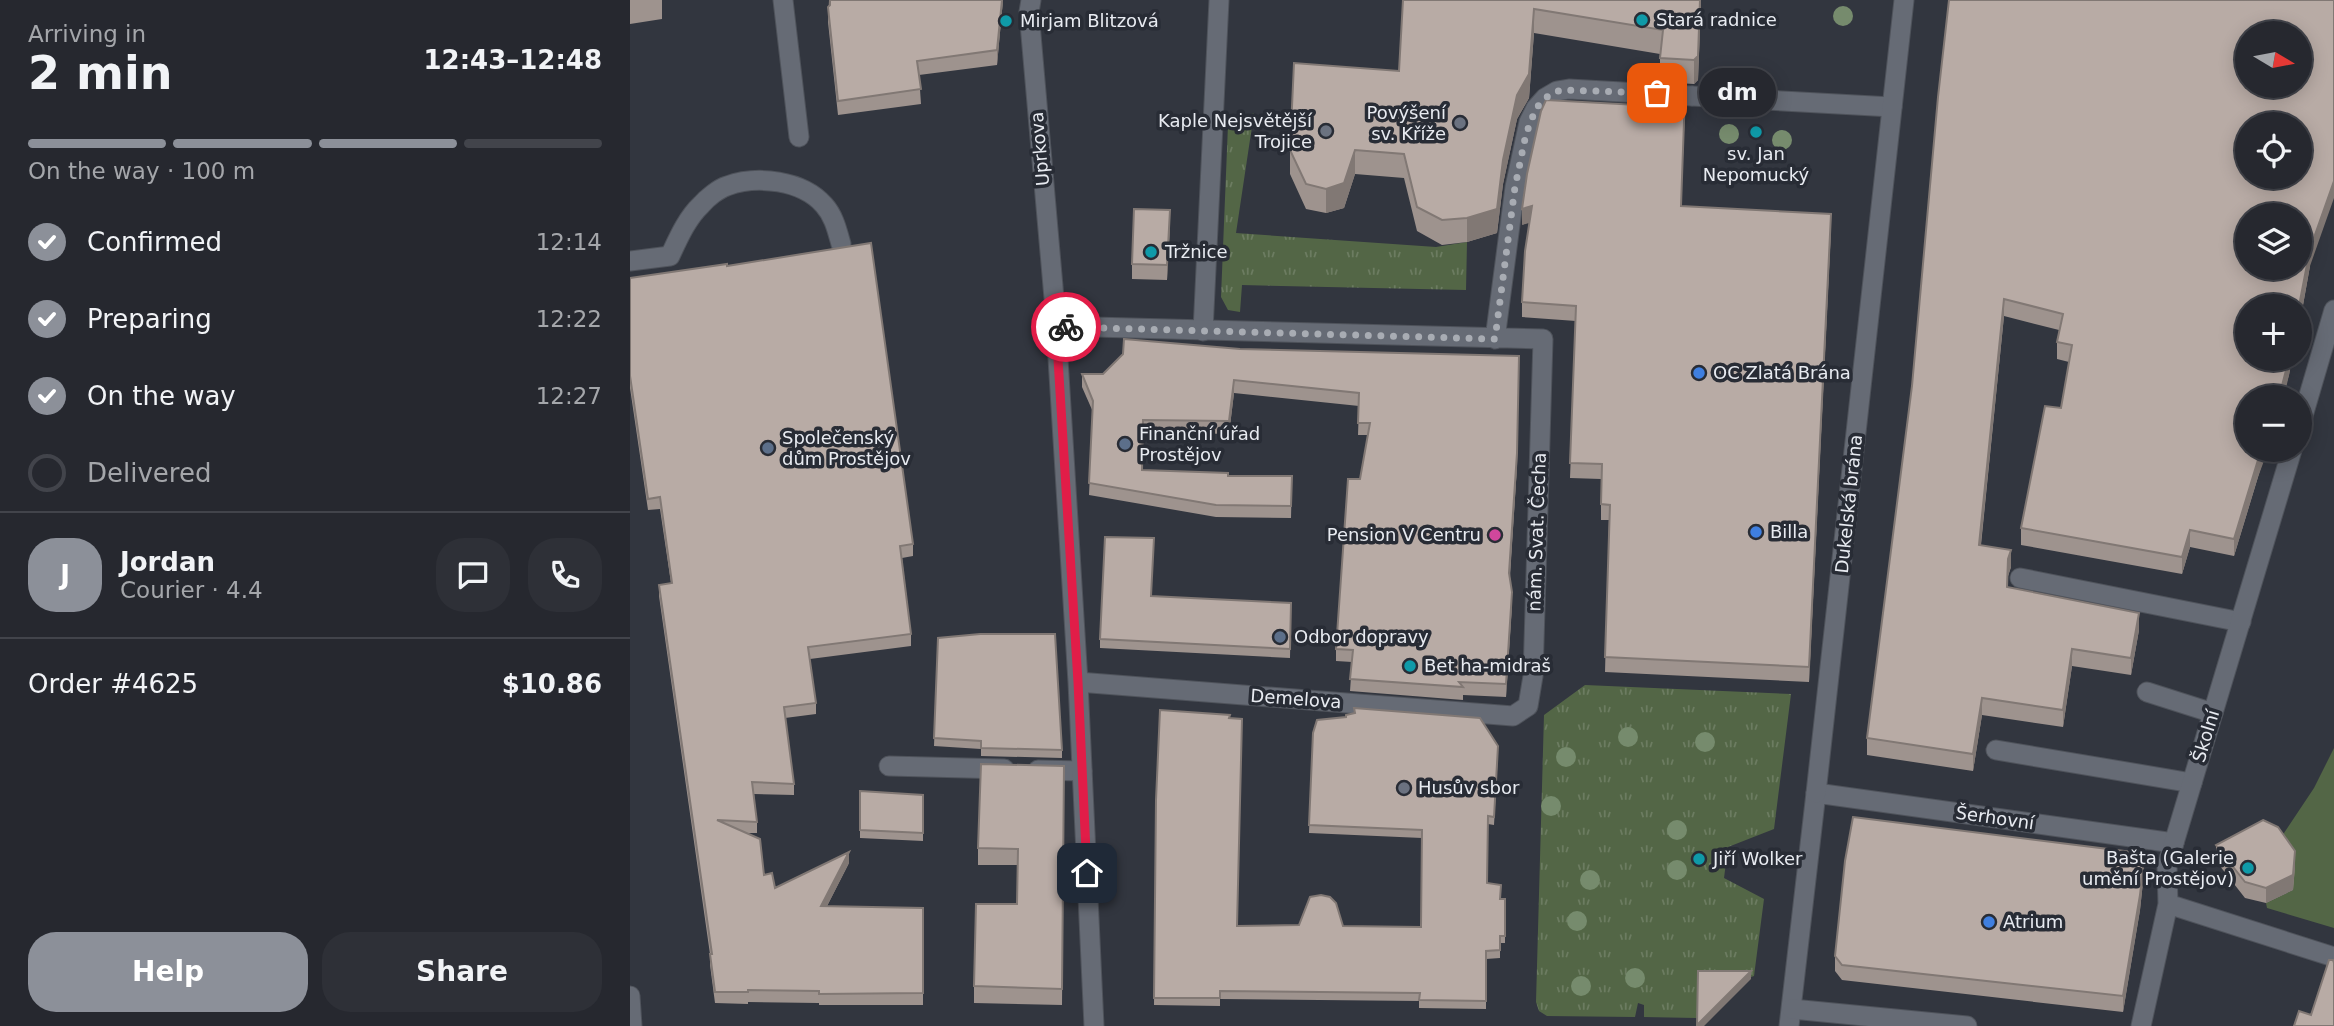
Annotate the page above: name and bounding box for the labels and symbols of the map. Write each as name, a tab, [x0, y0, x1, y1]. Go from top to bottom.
place label: Stará radnice	[1656, 9, 1777, 30]
place label: Mirjam Blitzová	[1020, 10, 1159, 31]
marker: Stará radnice	[1634, 12, 1650, 28]
marker: Mirjam Blitzová	[998, 13, 1014, 29]
north arrow	[2235, 21, 2312, 98]
pin	[1627, 63, 1687, 123]
callout: dm	[1699, 68, 1776, 118]
place label: Povýšení sv. Kříže	[1367, 102, 1447, 144]
place label: Kaple Nejsvětější Trojice	[1158, 110, 1313, 152]
street label: Uprkova	[1026, 111, 1053, 187]
marker: Povýšení sv. Kříže	[1452, 115, 1468, 131]
marker: Kaple Nejsvětější Trojice	[1318, 123, 1334, 139]
marker: sv. Jan Nepomucký	[1748, 124, 1764, 140]
place label: sv. Jan Nepomucký	[1703, 143, 1809, 185]
place label: Tržnice	[1164, 241, 1228, 262]
marker: Tržnice	[1143, 244, 1159, 260]
courier	[1031, 292, 1101, 362]
place label: OC Zlatá Brána	[1713, 362, 1851, 383]
marker: OC Zlatá Brána	[1691, 365, 1707, 381]
place label: Finanční úřad Prostějov	[1139, 423, 1260, 465]
place label: Společenský dům Prostějov	[782, 427, 911, 469]
street label: Dukelská brána	[1831, 433, 1866, 574]
marker: Finanční úřad Prostějov	[1117, 436, 1133, 452]
marker: Společenský dům Prostějov	[760, 440, 776, 456]
street label: nám. Svat. Čecha	[1523, 452, 1550, 612]
place label: Billa	[1770, 521, 1808, 542]
place label: Pension V Centru	[1327, 524, 1481, 545]
marker: Billa	[1748, 524, 1764, 540]
marker: Pension V Centru	[1487, 527, 1503, 543]
place label: Odbor dopravy	[1294, 626, 1429, 647]
marker: Odbor dopravy	[1272, 629, 1288, 645]
place label: Bet ha-midraš	[1424, 655, 1551, 676]
marker: Bet ha-midraš	[1402, 658, 1418, 674]
street label: Demelova	[1250, 685, 1342, 712]
street label: Školní	[2188, 706, 2224, 765]
place label: Husův sbor	[1418, 777, 1520, 798]
marker: Husův sbor	[1396, 780, 1412, 796]
street label: Šerhovní	[1954, 802, 2037, 834]
pin	[1057, 843, 1117, 903]
place label: Bašta (Galerie umění Prostějov)	[2082, 847, 2234, 889]
place label: Jiří Wolker	[1712, 848, 1803, 869]
marker: Jiří Wolker	[1691, 851, 1707, 867]
marker: Bašta (Galerie umění Prostějov)	[2240, 860, 2256, 876]
place label: Atrium	[2003, 911, 2063, 932]
marker: Atrium	[1981, 914, 1997, 930]

